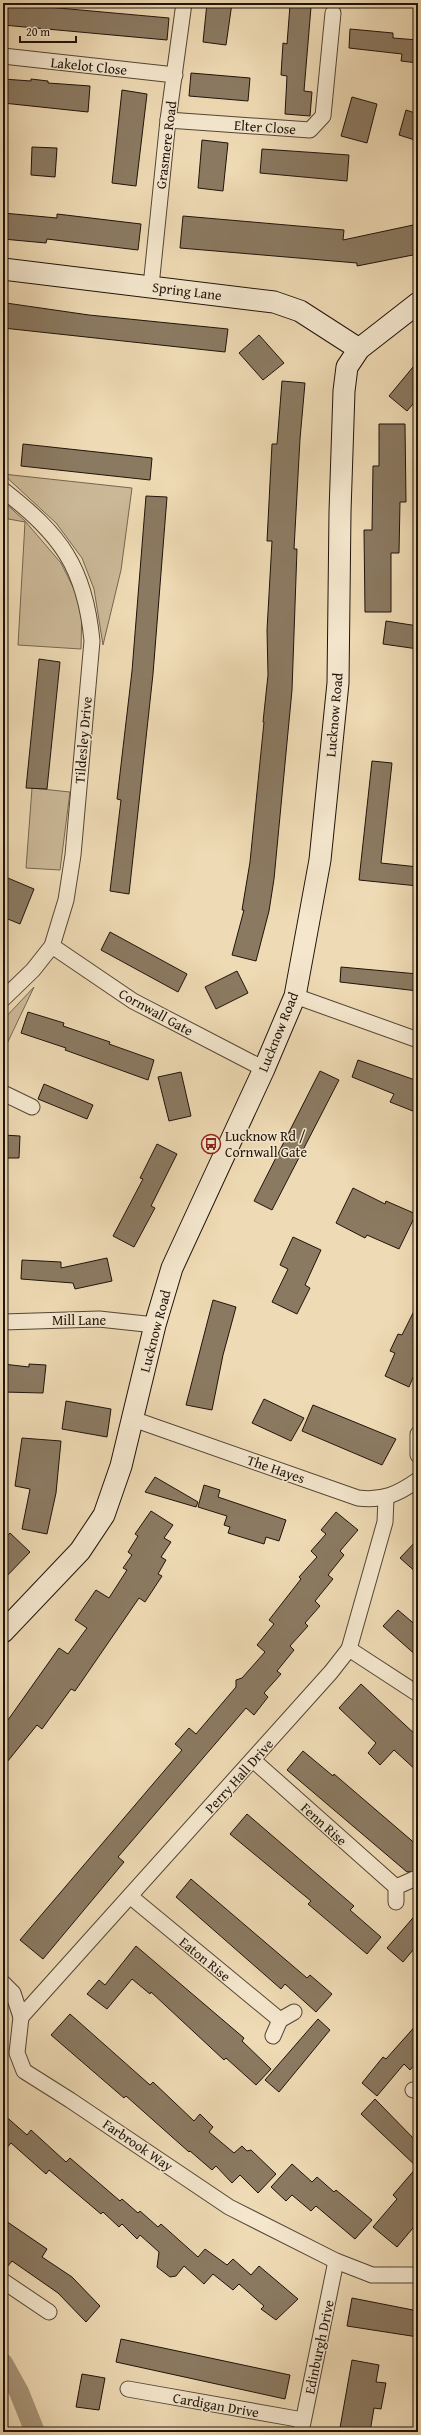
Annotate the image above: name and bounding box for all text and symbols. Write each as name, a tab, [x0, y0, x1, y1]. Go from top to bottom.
scale bar	[20, 18, 76, 44]
text: 20 m	[26, 23, 50, 40]
street label: Lakelot Close	[50, 52, 129, 80]
street label: Grasmere Road	[151, 99, 181, 190]
street label: Elter Close	[233, 115, 297, 139]
street label: Spring Lane	[151, 277, 223, 305]
street label: Lucknow Road	[320, 671, 348, 758]
street label: Tildesley Drive	[69, 695, 97, 784]
street label: Cornwall Gate	[115, 983, 197, 1041]
street label: Lucknow Road	[253, 989, 303, 1075]
place label: Lucknow Rd / Cornwall Gate	[225, 1126, 307, 1162]
bus stop icon: Lucknow Rd / Cornwall Gate	[200, 1133, 222, 1155]
street label: Lucknow Road	[134, 1287, 176, 1374]
street label: Mill Lane	[52, 1310, 107, 1330]
street label: The Hayes	[244, 1450, 308, 1488]
street label: Perry Hall Drive	[200, 1734, 278, 1818]
street label: Fenn Rise	[297, 1798, 352, 1850]
street label: Eaton Rise	[175, 1932, 235, 1986]
street label: Farbrook Way	[99, 2114, 177, 2176]
street label: Edinburgh Drive	[299, 2297, 339, 2396]
street label: Cardigan Drive	[171, 2388, 261, 2422]

